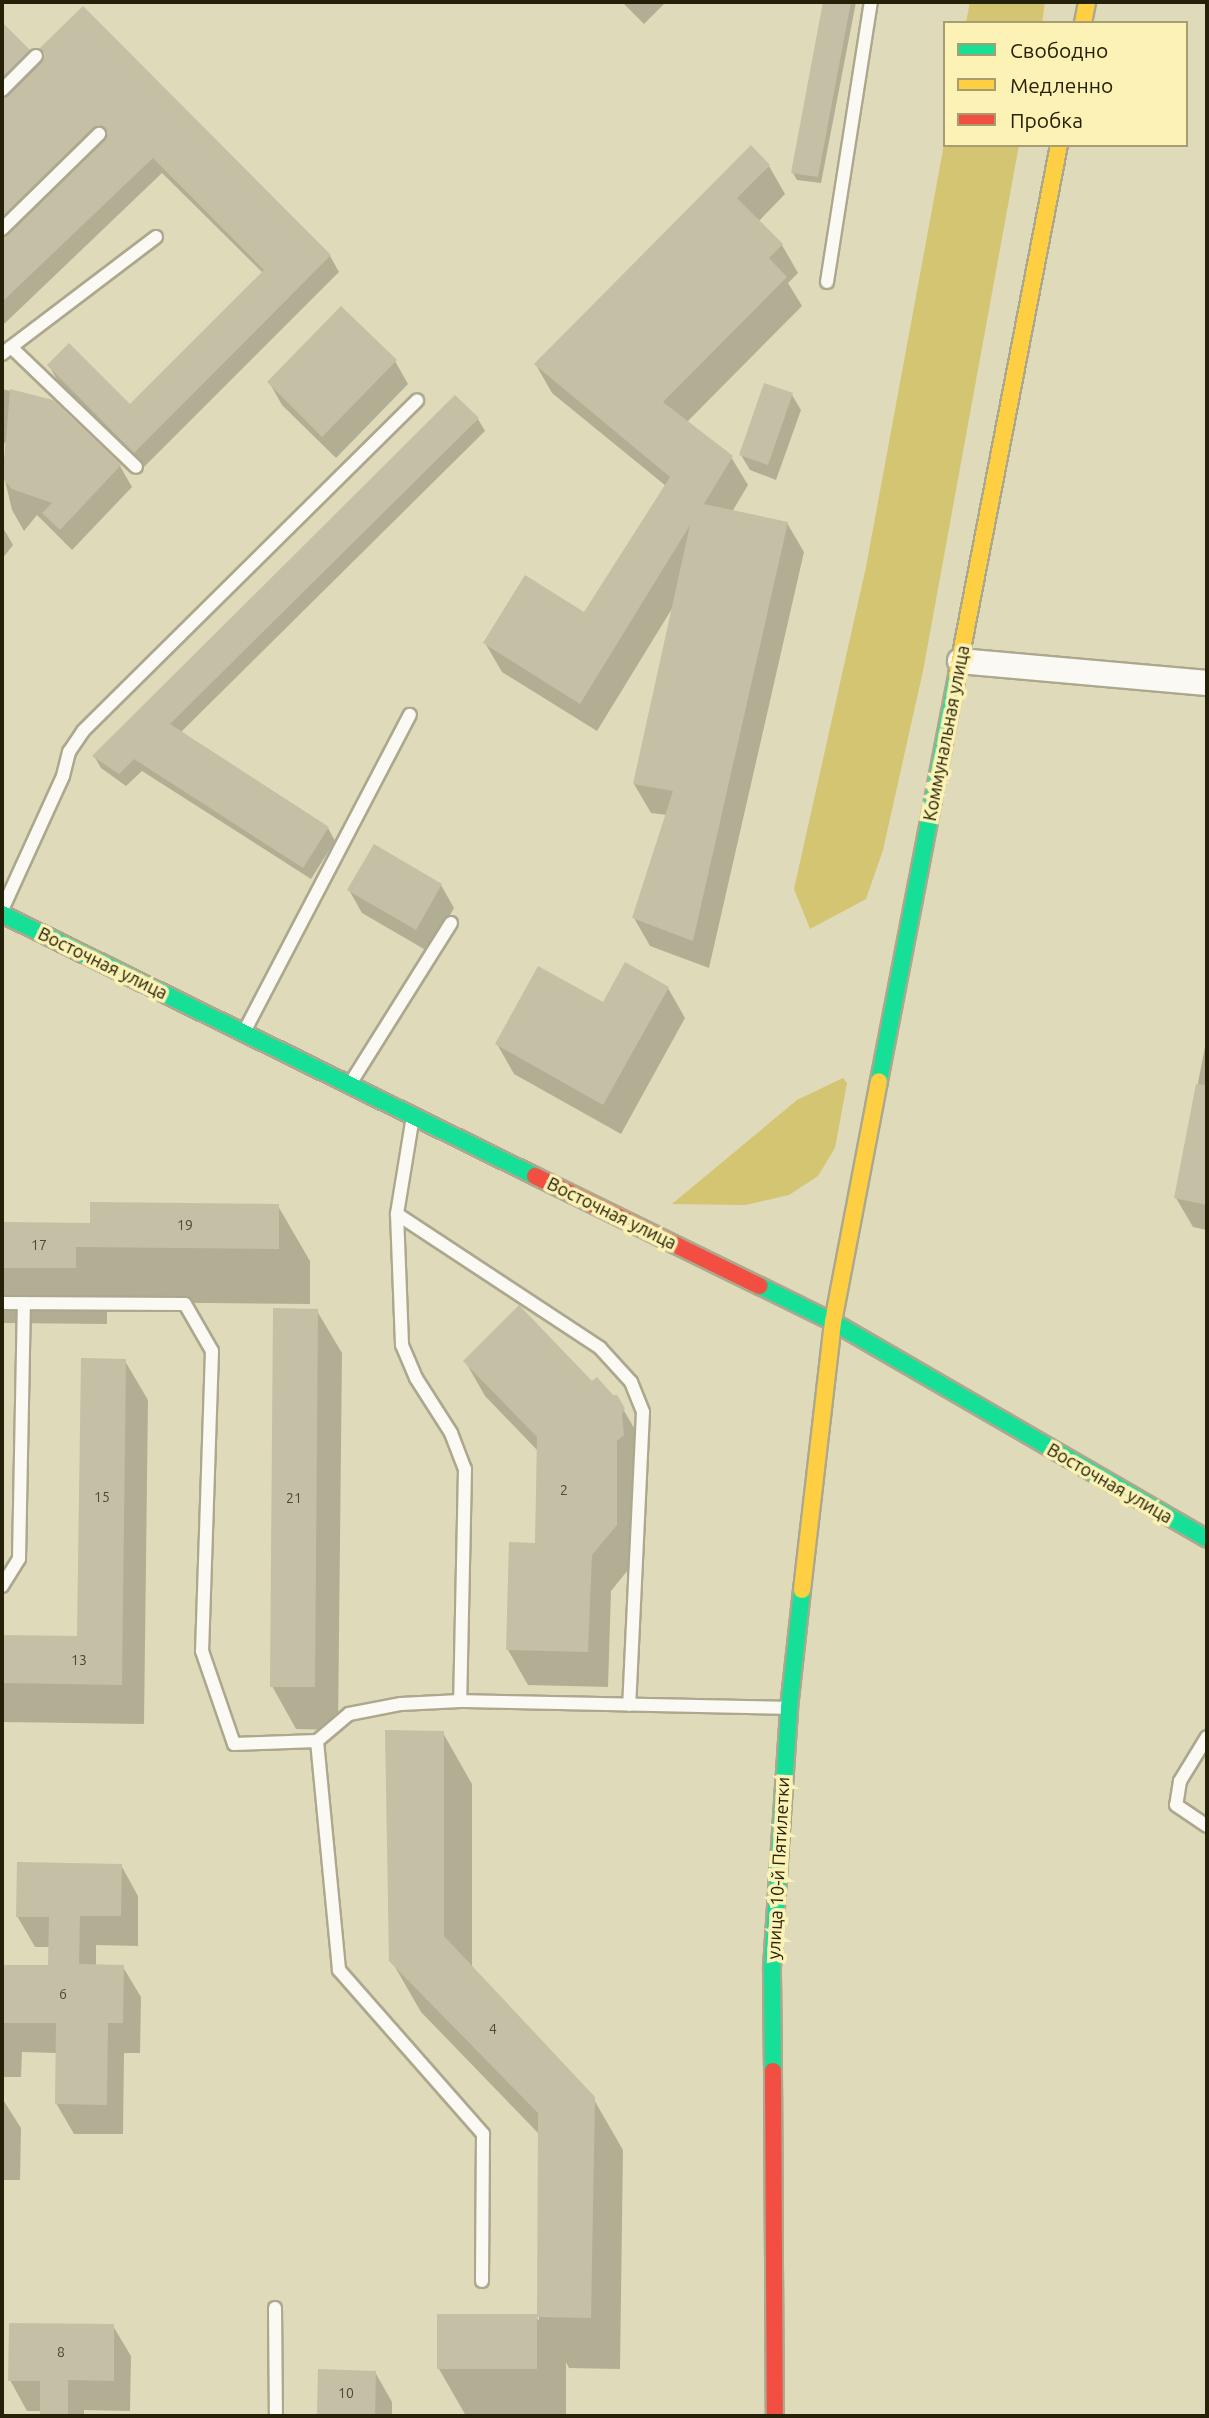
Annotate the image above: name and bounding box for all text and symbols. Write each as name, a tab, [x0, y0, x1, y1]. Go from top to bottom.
legend	[943, 21, 1188, 147]
text: Свободно	[1010, 38, 1108, 62]
text: Медленно	[1010, 73, 1113, 97]
text: Пробка	[1010, 108, 1083, 132]
street label: Коммунальная улица	[918, 643, 974, 823]
street label: Восточная улица	[35, 922, 171, 1004]
street label: Восточная улица	[544, 1172, 680, 1254]
house number: 19	[177, 1217, 193, 1233]
house number: 17	[31, 1237, 47, 1253]
street label: Восточная улица	[1043, 1438, 1177, 1528]
house number: 2	[560, 1482, 568, 1498]
house number: 15	[94, 1489, 110, 1505]
house number: 21	[286, 1490, 302, 1506]
house number: 13	[71, 1652, 87, 1668]
street label: улица 10-й Пятилетки	[762, 1776, 794, 1960]
house number: 6	[59, 1986, 67, 2002]
house number: 4	[489, 2021, 497, 2037]
house number: 8	[57, 2344, 65, 2360]
house number: 10	[338, 2385, 354, 2401]

